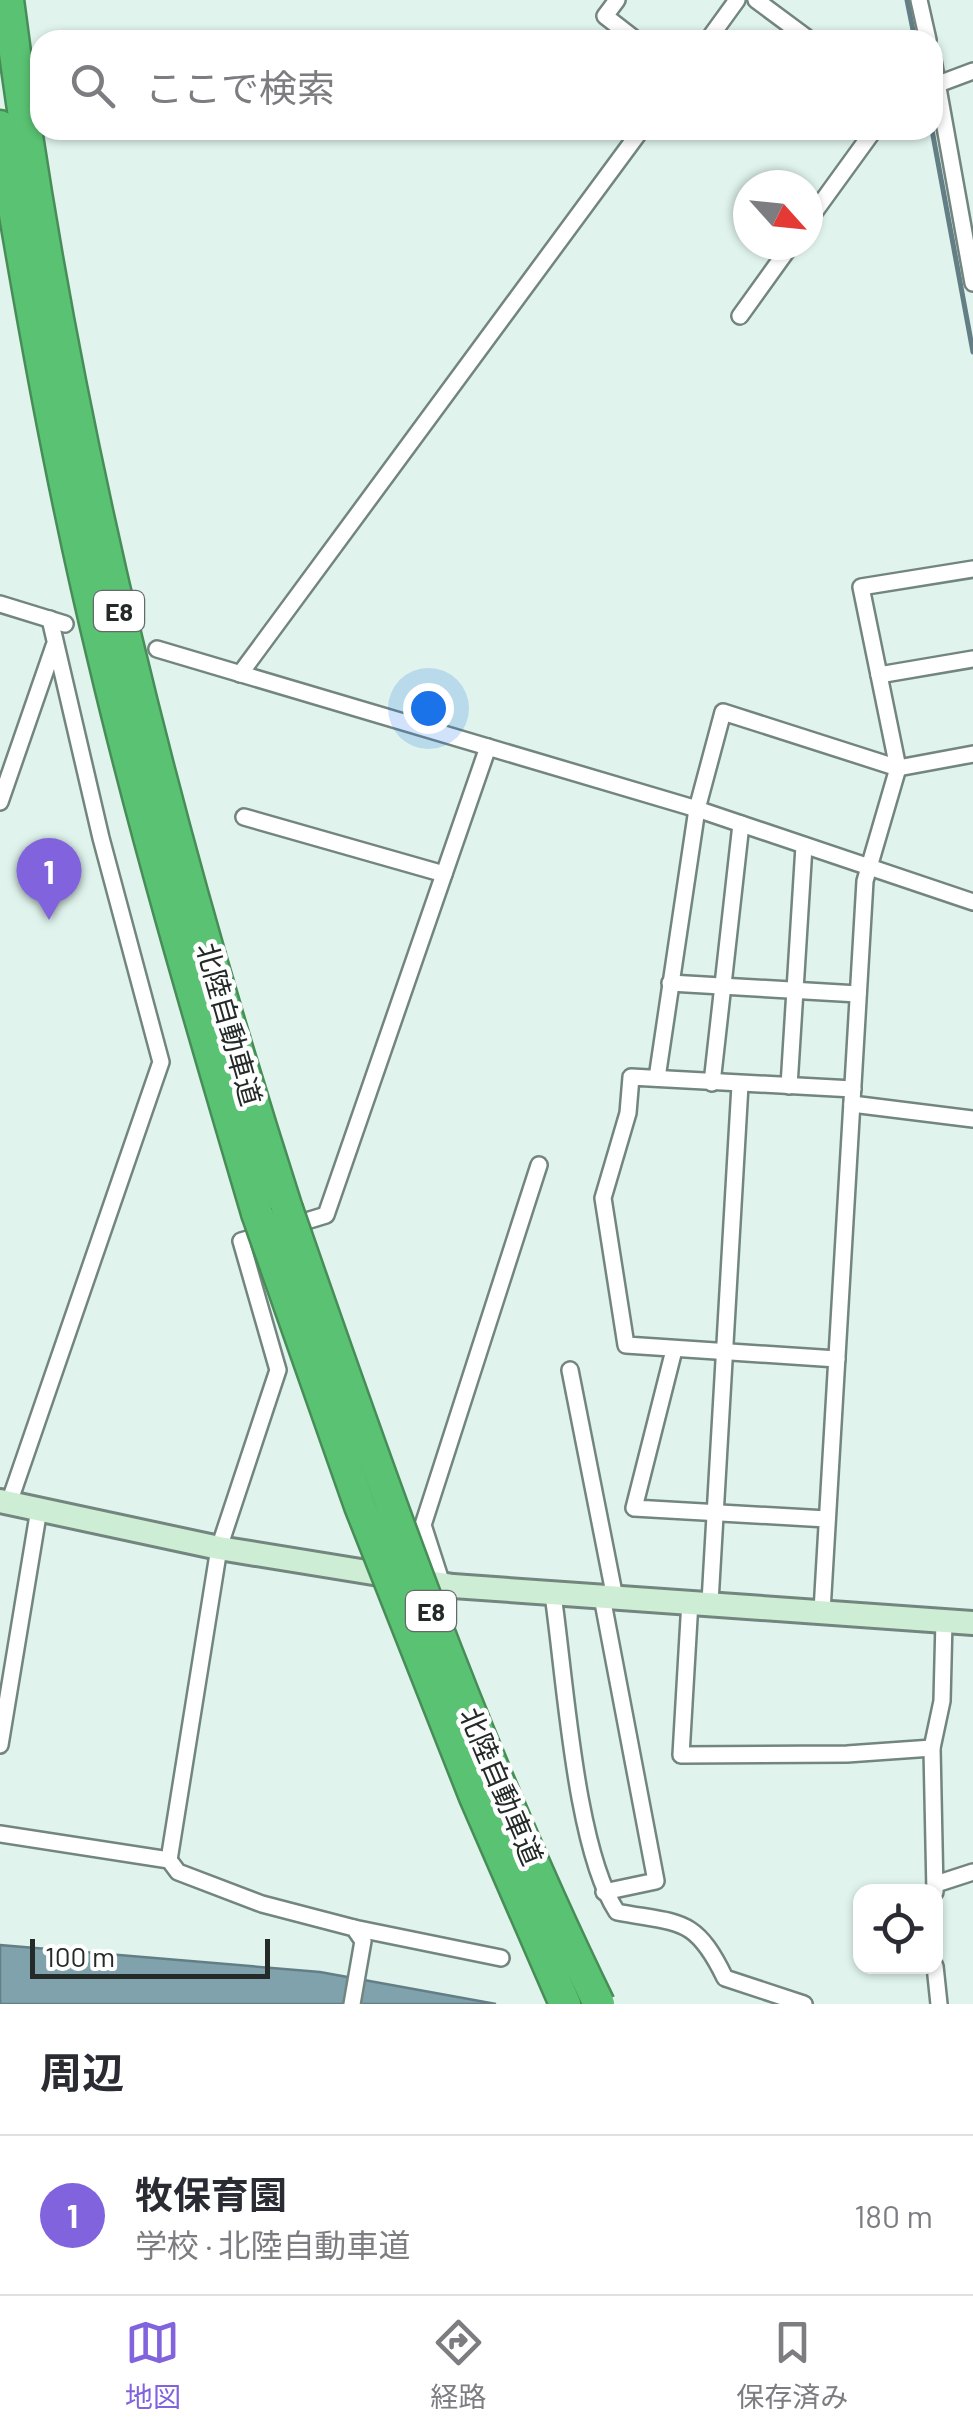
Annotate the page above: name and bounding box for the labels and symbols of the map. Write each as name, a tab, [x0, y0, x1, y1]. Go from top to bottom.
north arrow	[733, 170, 823, 260]
road number: E8	[94, 591, 144, 631]
your location	[403, 683, 454, 734]
pin: 1	[17, 838, 82, 920]
street label: 北陸自動車道	[191, 939, 269, 1109]
road number: E8	[406, 1591, 456, 1631]
street label: 北陸自動車道	[454, 1702, 550, 1870]
scale bar	[30, 1934, 270, 1978]

